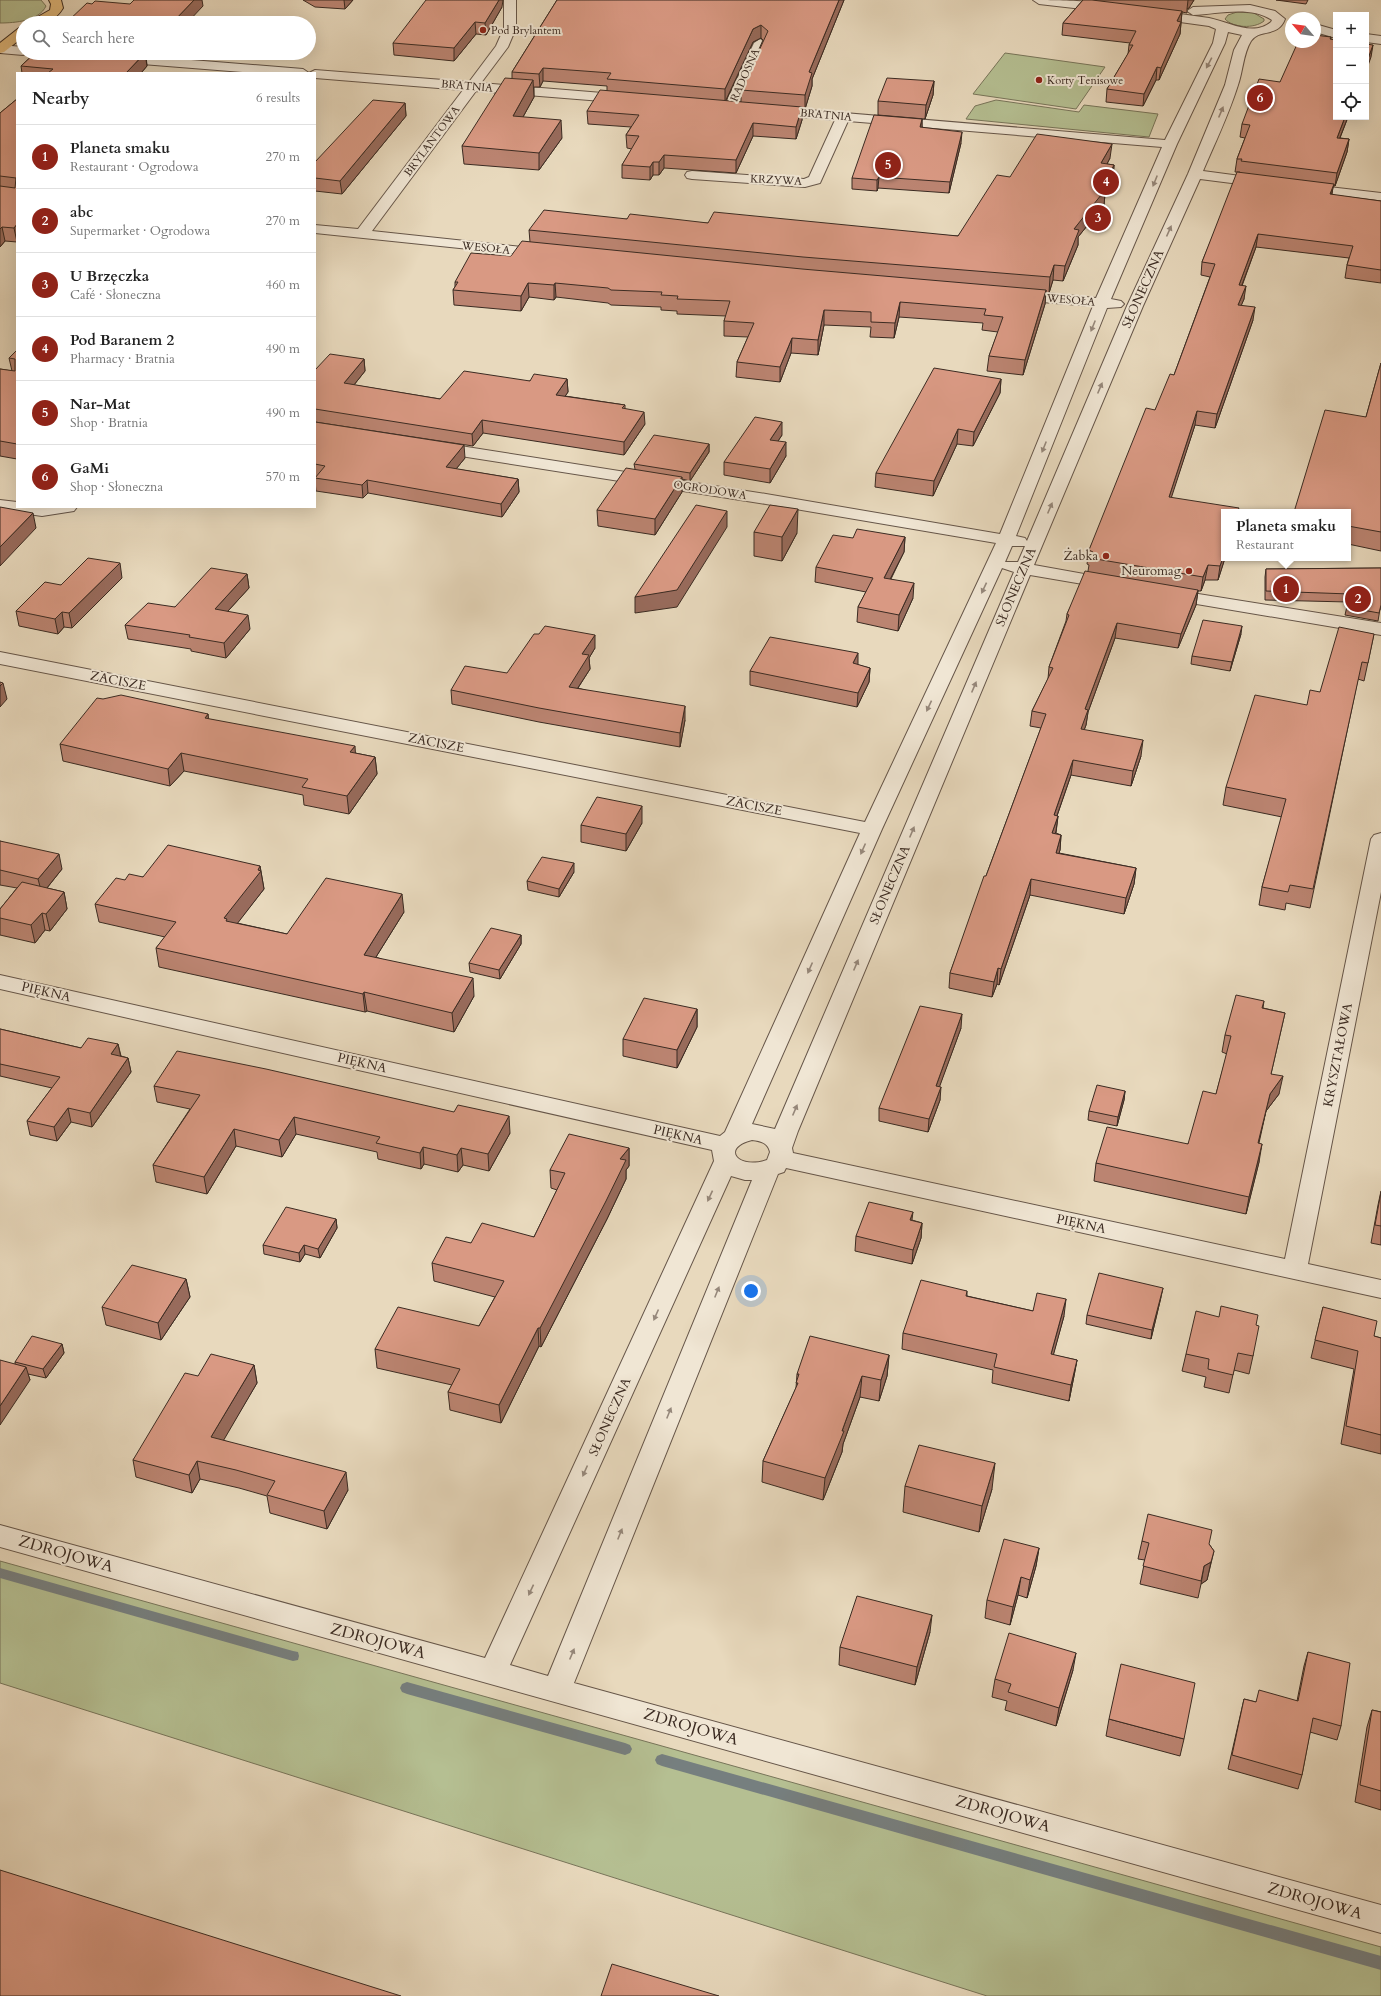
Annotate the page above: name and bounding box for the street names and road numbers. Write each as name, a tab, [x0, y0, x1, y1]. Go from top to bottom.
street label: RADOSNA	[727, 46, 763, 104]
street label: BRATNIA	[440, 76, 494, 96]
street label: BRYLANTOWA	[401, 103, 464, 179]
street label: BRATNIA	[799, 105, 853, 125]
street label: KRZYWA	[750, 171, 802, 189]
street label: WESOŁA	[460, 238, 511, 258]
street label: SŁONECZNA	[1118, 246, 1169, 331]
street label: WESOŁA	[1045, 290, 1096, 310]
street label: OGRODOWA	[672, 477, 748, 503]
street label: SŁONECZNA	[991, 544, 1041, 629]
street label: ZACISZE	[88, 667, 148, 695]
street label: ZACISZE	[406, 729, 466, 757]
street label: ZACISZE	[724, 792, 784, 820]
street label: SŁONECZNA	[865, 842, 915, 927]
street label: PIĘKNA	[20, 978, 73, 1007]
street label: KRYSZTAŁOWA	[1319, 1001, 1357, 1109]
street label: PIĘKNA	[336, 1049, 389, 1078]
street label: PIĘKNA	[652, 1121, 705, 1150]
street label: PIĘKNA	[1055, 1210, 1108, 1238]
street label: SŁONECZNA	[585, 1374, 636, 1459]
street label: ZDROJOWA	[16, 1530, 117, 1578]
street label: ZDROJOWA	[328, 1618, 429, 1664]
street label: ZDROJOWA	[641, 1703, 742, 1751]
street label: ZDROJOWA	[953, 1790, 1054, 1838]
street label: ZDROJOWA	[1265, 1877, 1366, 1925]

